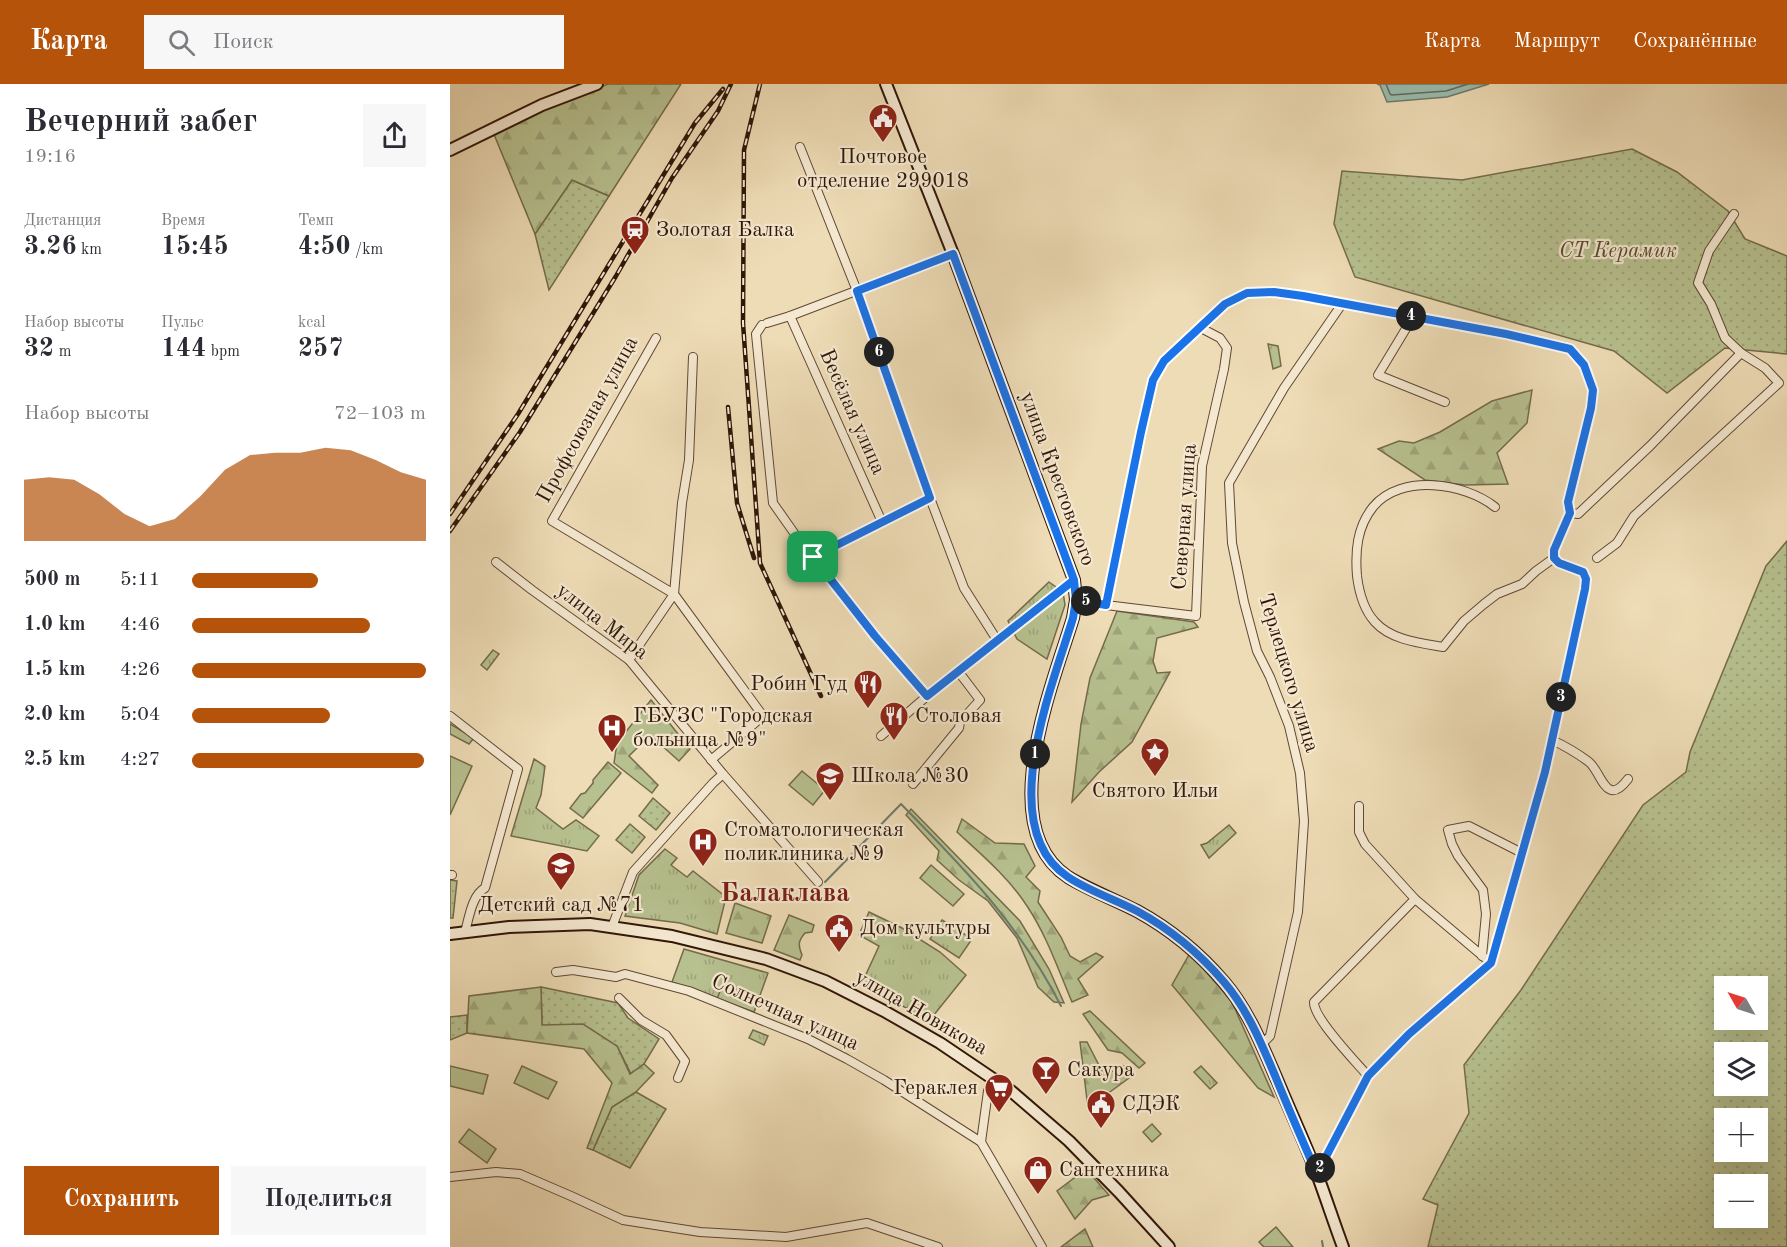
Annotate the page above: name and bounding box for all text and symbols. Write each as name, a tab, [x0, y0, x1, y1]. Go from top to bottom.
search box	[144, 15, 564, 69]
icon: search	[165, 26, 198, 59]
text: Карта	[30, 28, 108, 56]
text: Поиск	[213, 31, 274, 53]
text: Карта	[1424, 31, 1481, 52]
text: Маршрут	[1514, 31, 1600, 52]
text: Сохранённые	[1633, 31, 1757, 52]
public building icon: Почтовое отделение 299018	[867, 102, 899, 144]
button: share	[363, 104, 426, 167]
text: Вечерний забег	[24, 106, 257, 139]
text: 19:16	[24, 147, 76, 167]
place label: Почтовое отделение 299018	[797, 147, 969, 192]
text: Дистанция	[24, 213, 101, 229]
text: Время	[161, 213, 205, 229]
text: Темп	[298, 213, 334, 229]
station icon: Золотая Балка	[619, 214, 651, 256]
place label: Золотая Балка	[656, 220, 794, 241]
text: 3.26	[24, 234, 77, 260]
text: 15:45	[161, 234, 229, 260]
text: 4:50	[298, 234, 351, 260]
park label: СТ Керамик	[1559, 241, 1677, 262]
text: km	[77, 242, 102, 258]
text: /km	[351, 242, 383, 258]
pin: 4	[1396, 301, 1426, 331]
text: 4	[1406, 308, 1416, 324]
text: Набор высоты	[24, 315, 124, 331]
text: Пульс	[161, 315, 204, 331]
text: kcal	[298, 315, 326, 331]
street label: Профсоюзная улица	[534, 333, 642, 507]
text: 32	[24, 336, 54, 362]
text: 144	[161, 336, 206, 362]
text: 257	[298, 336, 343, 362]
pin: 6	[864, 337, 894, 367]
text: m	[54, 344, 71, 360]
text: bpm	[206, 344, 240, 360]
text: 6	[874, 344, 884, 360]
street label: Весёлая улица	[815, 346, 889, 478]
street label: улица Крестовского	[1016, 389, 1098, 569]
text: Набор высоты	[24, 404, 150, 424]
text: 72–103 m	[334, 404, 426, 424]
street label: Северная улица	[1169, 443, 1201, 591]
pin	[787, 531, 838, 582]
icon: arrive	[796, 540, 829, 573]
text: 500 m	[24, 570, 80, 590]
text: 5:11	[120, 570, 160, 590]
street label: улица Мира	[552, 580, 652, 664]
pin: 5	[1071, 586, 1101, 616]
street label: Терлецкого улица	[1254, 591, 1322, 755]
text: 5	[1081, 593, 1091, 609]
text: 1.0 km	[24, 615, 86, 635]
text: 4:46	[120, 615, 160, 635]
text: 1.5 km	[24, 660, 86, 680]
text: 4:26	[120, 660, 160, 680]
restaurant icon: Робин Гуд	[852, 668, 884, 710]
place label: Робин Гуд	[750, 674, 848, 695]
pin: 3	[1546, 682, 1576, 712]
text: 3	[1556, 689, 1566, 705]
restaurant icon: Столовая	[878, 700, 910, 742]
text: 2.0 km	[24, 705, 86, 725]
text: 5:04	[120, 705, 160, 725]
place label: ГБУЗС "Городская больница №9"	[633, 706, 813, 751]
place label: Столовая	[915, 706, 1002, 727]
hospital icon: ГБУЗС "Городская больница №9"	[596, 712, 628, 754]
place icon: Святого Ильи	[1139, 736, 1171, 778]
pin: 1	[1020, 739, 1050, 769]
text: 1	[1030, 746, 1040, 762]
text: 2.5 km	[24, 750, 86, 770]
text: 4:27	[120, 750, 160, 770]
school or university icon: Школа №30	[814, 760, 846, 802]
place label: Школа №30	[851, 766, 969, 787]
place label: Святого Ильи	[1092, 781, 1218, 802]
place label: Стоматологическая поликлиника №9	[724, 820, 904, 865]
hospital icon: Стоматологическая поликлиника №9	[687, 826, 719, 868]
school or university icon: Детский сад №71	[545, 850, 577, 892]
district label: Балаклава	[720, 880, 850, 907]
place label: Детский сад №71	[478, 895, 644, 916]
public building icon: Дом культуры	[823, 912, 855, 954]
place label: Дом культуры	[860, 918, 991, 939]
street label: улица Новикова	[851, 967, 991, 1059]
street label: Солнечная улица	[708, 971, 862, 1055]
north arrow	[1714, 976, 1768, 1030]
map controls	[1714, 976, 1768, 1228]
button: layers	[1714, 1042, 1768, 1096]
bar icon: Сакура	[1030, 1054, 1062, 1096]
place label: Сакура	[1067, 1060, 1134, 1081]
supermarket icon: Гераклея	[983, 1072, 1015, 1114]
place label: Гераклея	[893, 1078, 978, 1099]
public building icon: СДЭК	[1085, 1088, 1117, 1130]
place label: СДЭК	[1122, 1094, 1180, 1115]
button: +	[1714, 1108, 1768, 1162]
pin: 2	[1305, 1153, 1335, 1183]
shop icon: Сантехника	[1022, 1154, 1054, 1196]
place label: Сантехника	[1059, 1160, 1169, 1181]
text: 2	[1315, 1160, 1325, 1176]
button: Сохранить	[24, 1166, 219, 1235]
button: Поделиться	[231, 1166, 426, 1235]
button: −	[1714, 1174, 1768, 1228]

